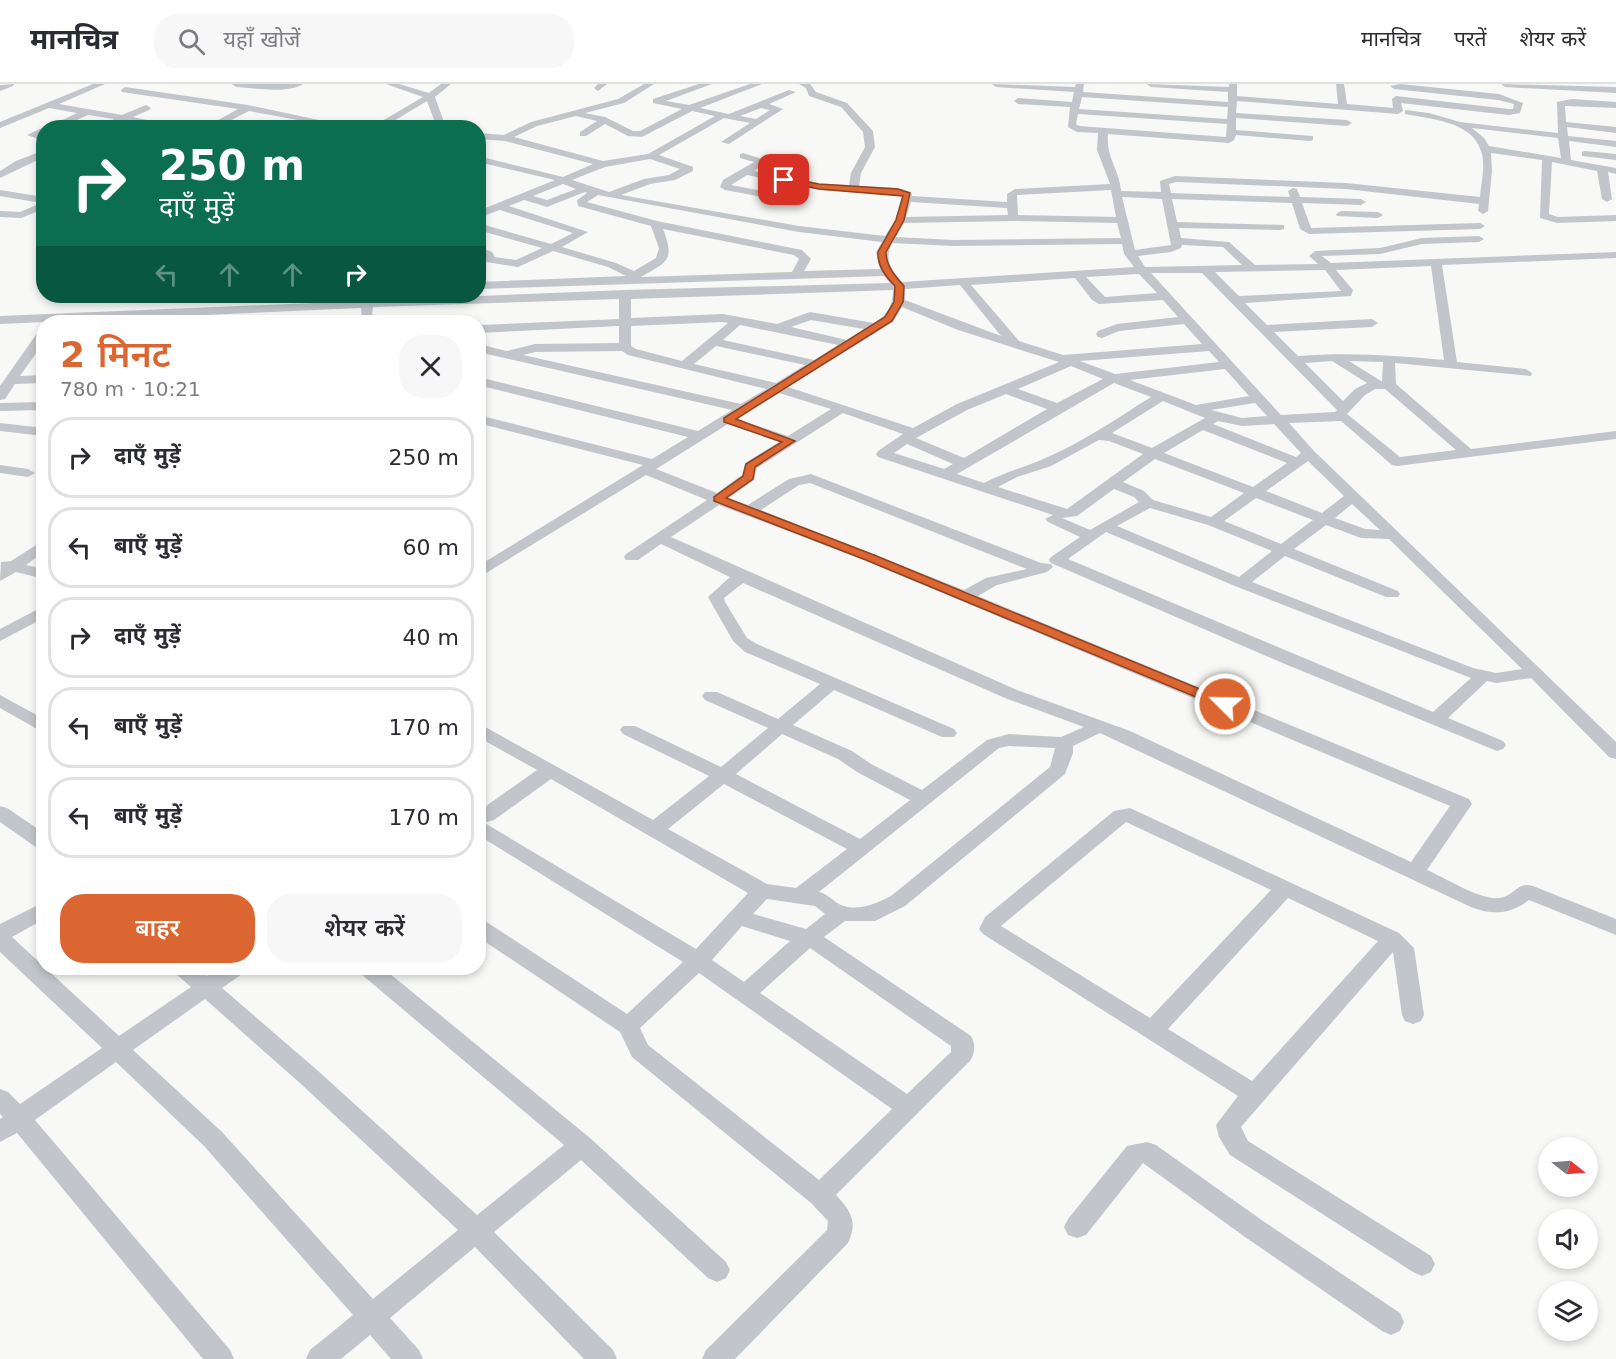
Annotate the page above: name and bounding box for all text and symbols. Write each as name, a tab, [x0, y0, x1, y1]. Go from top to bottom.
search box	[154, 14, 574, 68]
text: मानचित्र	[30, 23, 118, 56]
icon: search	[175, 25, 208, 58]
text: यहाँ खोजें	[223, 27, 300, 52]
text: मानचित्र	[1361, 27, 1421, 51]
text: परतें	[1454, 27, 1487, 51]
text: शेयर करें	[1520, 27, 1586, 51]
text: 250 m	[159, 141, 305, 190]
icon: right	[60, 144, 138, 222]
pin	[758, 154, 809, 205]
icon: arrive	[767, 163, 800, 196]
text: दाएँ मुड़ें	[159, 191, 234, 222]
icon: left	[150, 258, 183, 291]
icon: ahead	[213, 258, 246, 291]
icon: ahead	[276, 258, 309, 291]
icon: right	[339, 258, 372, 291]
text: 2 मिनट	[60, 334, 171, 375]
button: close	[399, 335, 462, 398]
text: 780 m · 10:21	[60, 377, 201, 401]
icon: right	[63, 441, 96, 474]
text: दाएँ मुड़ें	[114, 443, 181, 468]
text: 250 m	[389, 445, 459, 470]
icon: left	[63, 531, 96, 564]
text: बाएँ मुड़ें	[114, 533, 182, 558]
text: 60 m	[403, 535, 459, 560]
icon: right	[63, 621, 96, 654]
text: दाएँ मुड़ें	[114, 623, 181, 648]
text: 40 m	[403, 625, 459, 650]
position arrow	[1193, 672, 1257, 736]
icon: left	[63, 711, 96, 744]
text: बाएँ मुड़ें	[114, 713, 182, 738]
text: 170 m	[389, 715, 459, 740]
icon: left	[63, 801, 96, 834]
text: बाएँ मुड़ें	[114, 803, 182, 828]
text: 170 m	[389, 805, 459, 830]
button: बाहर	[60, 894, 255, 963]
button: शेयर करें	[267, 894, 462, 963]
north arrow	[1538, 1137, 1598, 1197]
map controls	[1538, 1137, 1598, 1341]
button: sound	[1538, 1209, 1598, 1269]
button: layers	[1538, 1281, 1598, 1341]

